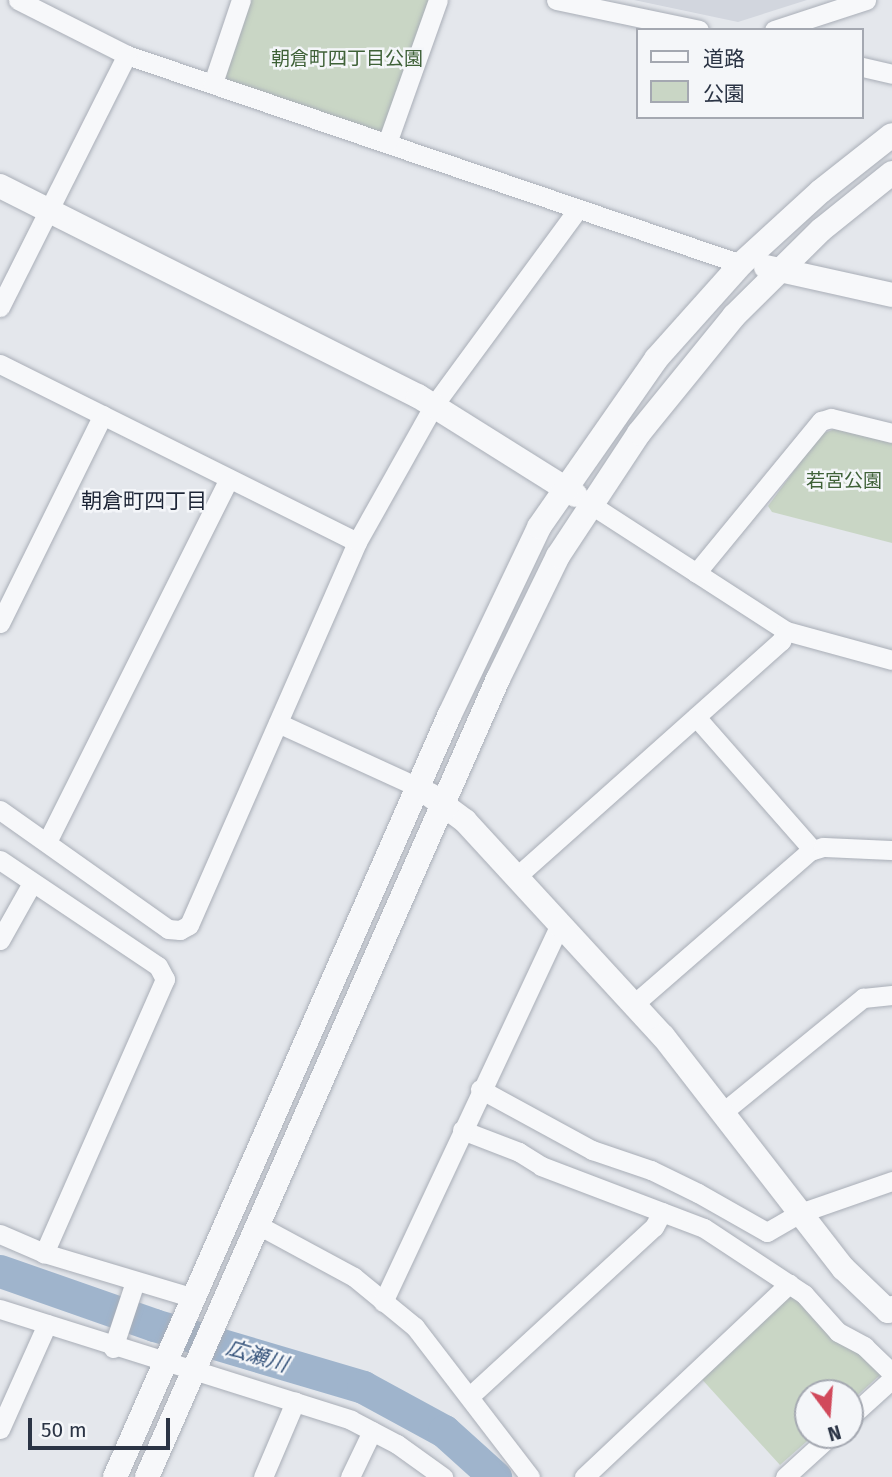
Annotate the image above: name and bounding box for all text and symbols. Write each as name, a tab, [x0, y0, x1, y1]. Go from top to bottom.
legend	[636, 28, 864, 119]
text: 道路	[703, 46, 745, 72]
park label: 朝倉町四丁目公園	[271, 48, 423, 70]
text: 公園	[703, 81, 745, 107]
park label: 若宮公園	[806, 470, 882, 492]
district label: 朝倉町四丁目	[81, 488, 207, 514]
water label: 広瀬川	[223, 1335, 291, 1377]
north arrow	[794, 1379, 864, 1449]
scale bar	[32, 1404, 173, 1448]
text: 50 m	[41, 1417, 87, 1443]
text: N	[825, 1420, 844, 1446]

